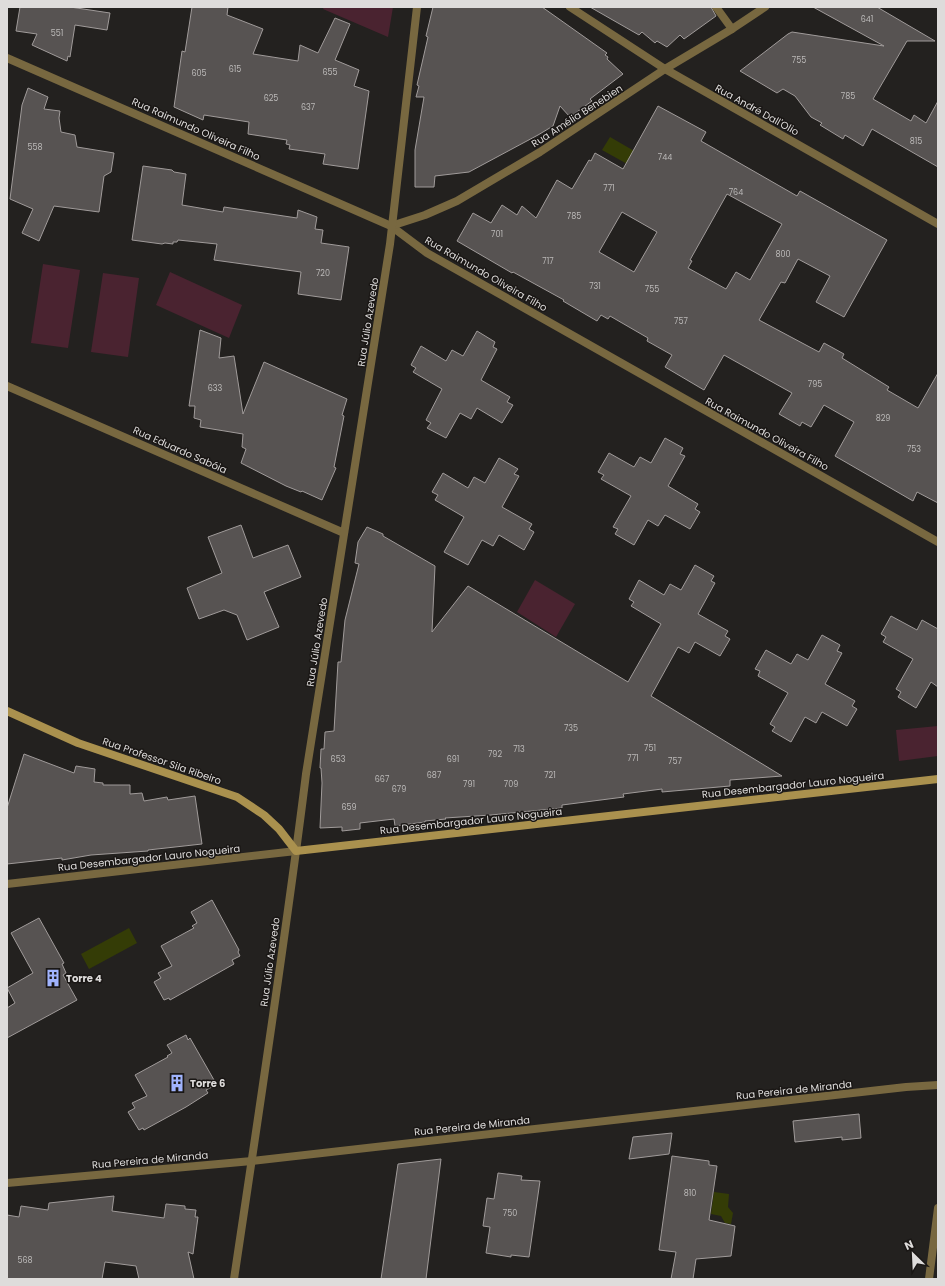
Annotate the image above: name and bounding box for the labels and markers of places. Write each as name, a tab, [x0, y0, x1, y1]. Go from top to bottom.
building icon: Torre 4	[43, 968, 63, 988]
place label: Torre 4	[66, 971, 102, 986]
building icon: Torre 6	[167, 1073, 187, 1093]
place label: Torre 6	[190, 1076, 226, 1091]

